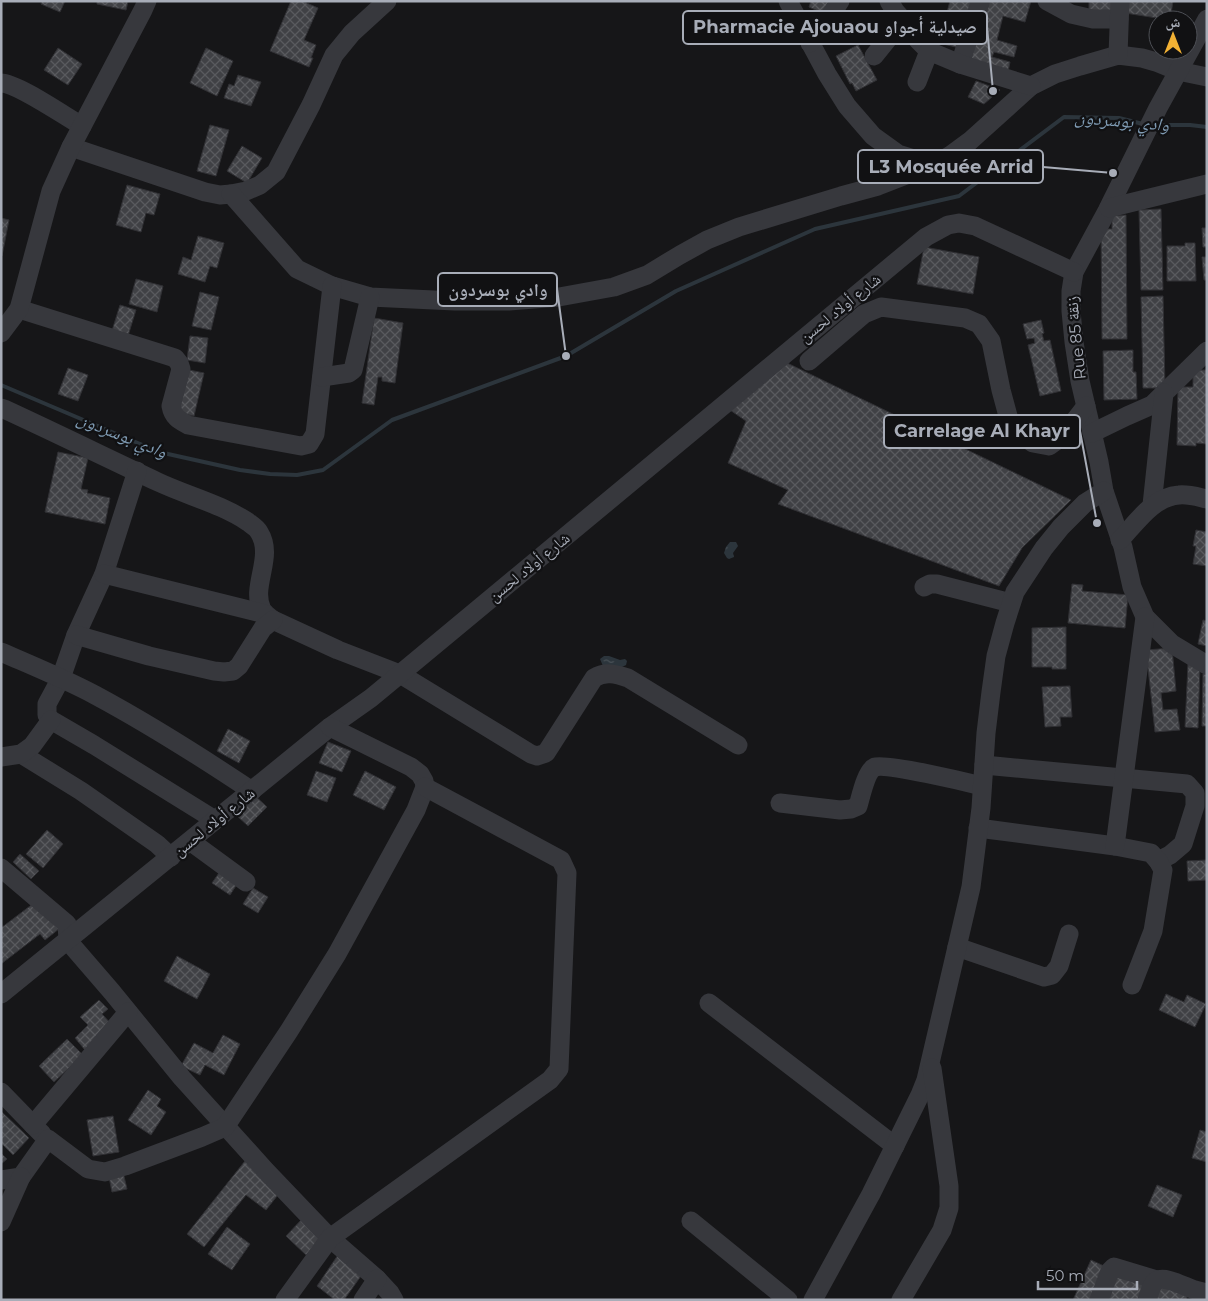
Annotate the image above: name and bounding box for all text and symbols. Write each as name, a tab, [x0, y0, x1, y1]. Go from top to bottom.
north arrow	[1148, 10, 1198, 60]
callout: Pharmacie Ajouaou صيدلية أجواو	[683, 11, 987, 44]
text: ش	[1166, 13, 1181, 31]
text: Pharmacie Ajouaou صيدلية أجواو	[693, 16, 977, 38]
water label: وادي بوسردون	[1073, 106, 1171, 140]
callout: L3 Mosquée Arrid	[858, 150, 1043, 183]
text: L3 Mosquée Arrid	[869, 156, 1033, 178]
street label: شارع أولاد لحسن	[796, 269, 885, 347]
callout: وادي بوسردون	[438, 273, 557, 306]
text: وادي بوسردون	[448, 279, 548, 304]
street label: Rue 85 زنقة	[1062, 295, 1090, 381]
water label: وادي بوسردون	[73, 407, 171, 467]
callout: Carrelage Al Khayr	[884, 415, 1080, 448]
text: Carrelage Al Khayr	[894, 420, 1070, 442]
street label: شارع أولاد لحسن	[485, 528, 574, 606]
street label: شارع أولاد لحسن	[170, 783, 259, 861]
scale bar	[1038, 1258, 1137, 1290]
text: 50 m	[1046, 1266, 1084, 1285]

